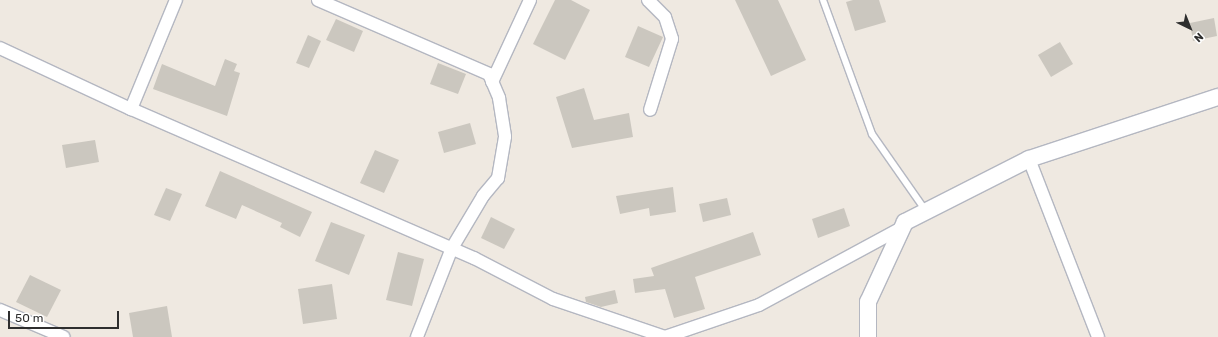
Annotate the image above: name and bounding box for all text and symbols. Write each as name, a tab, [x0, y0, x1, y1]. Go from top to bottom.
north arrow	[1170, 8, 1210, 48]
text: N	[1191, 30, 1206, 45]
scale bar	[10, 303, 121, 329]
text: 50 m	[15, 311, 43, 325]

